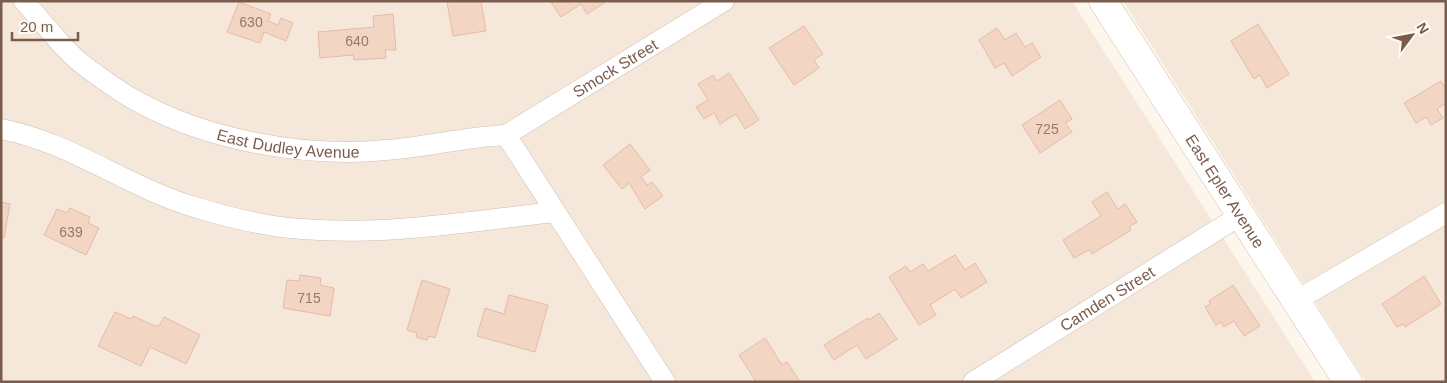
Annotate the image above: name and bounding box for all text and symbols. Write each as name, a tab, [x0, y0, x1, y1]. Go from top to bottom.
scale bar	[12, 10, 79, 42]
north arrow	[1387, 10, 1437, 60]
house number: 630	[239, 14, 263, 30]
text: 20 m	[20, 18, 53, 35]
text: N	[1414, 20, 1432, 37]
house number: 640	[345, 33, 369, 49]
street label: Smock Street	[570, 36, 661, 101]
house number: 725	[1035, 121, 1059, 137]
street label: East Dudley Avenue	[215, 126, 360, 161]
street label: East Epler Avenue	[1182, 131, 1268, 251]
house number: 639	[59, 224, 83, 240]
street label: Camden Street	[1057, 263, 1158, 335]
house number: 715	[297, 290, 321, 306]

